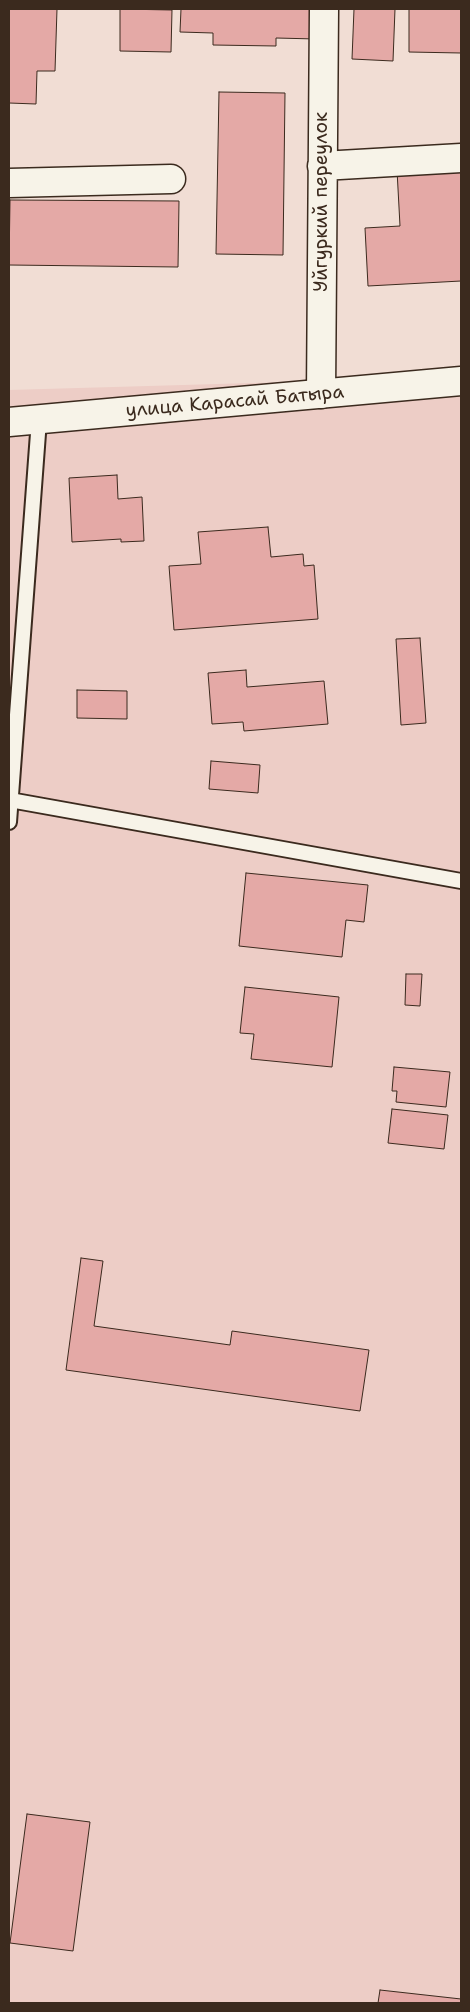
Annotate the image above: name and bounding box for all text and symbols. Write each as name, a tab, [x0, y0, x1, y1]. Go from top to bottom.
street label: Уйгуркий переулок	[311, 112, 333, 292]
street label: улица Карасай Батыра	[125, 381, 345, 423]

